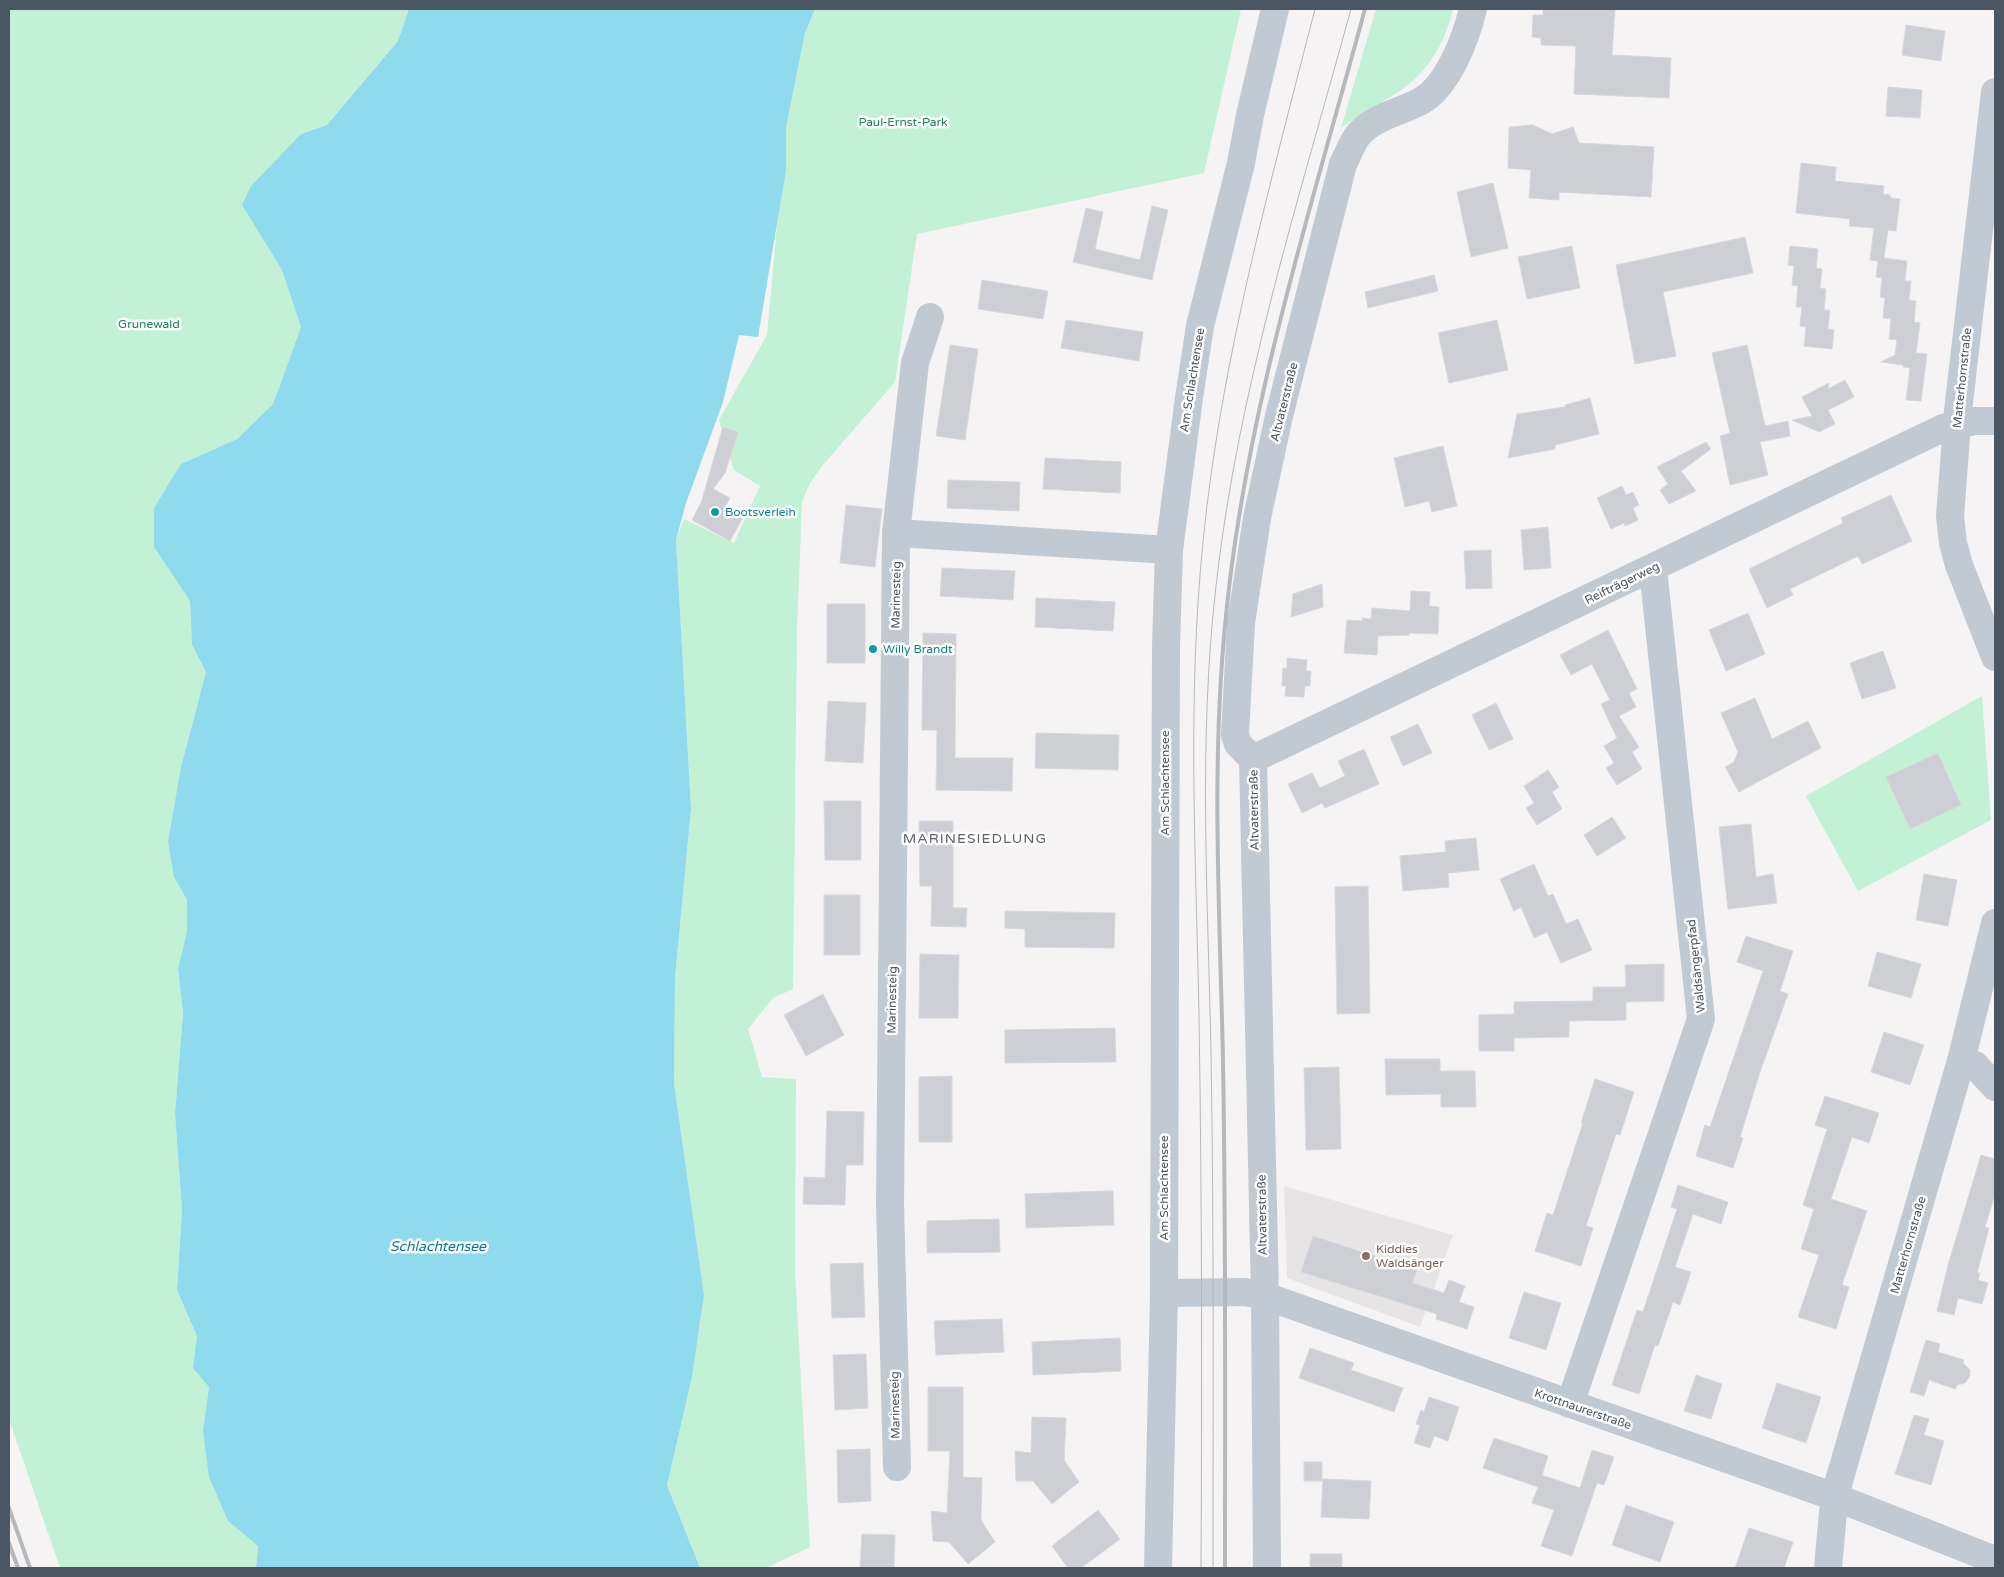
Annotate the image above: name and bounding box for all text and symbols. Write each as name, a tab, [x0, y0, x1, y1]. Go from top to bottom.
park label: Paul-Ernst-Park	[858, 115, 948, 129]
park label: Grunewald	[118, 317, 180, 331]
street label: Am Schlachtensee	[1177, 327, 1207, 433]
street label: Matterhornstraße	[1950, 327, 1974, 429]
street label: Altvaterstraße	[1267, 361, 1301, 443]
place label: Bootsverleih	[725, 505, 796, 519]
marker: Bootsverleih	[709, 506, 721, 518]
street label: Reifträgerweg	[1582, 559, 1662, 607]
street label: Marinesteig	[888, 561, 904, 629]
place label: Willy Brandt	[883, 642, 953, 656]
marker: Willy Brandt	[867, 643, 879, 655]
street label: Am Schlachtensee	[1158, 730, 1172, 836]
street label: Altvaterstraße	[1246, 769, 1262, 851]
district label: MARINESIEDLUNG	[903, 830, 1047, 847]
street label: Waldsängerpfad	[1684, 919, 1708, 1013]
street label: Marinesteig	[884, 966, 900, 1034]
street label: Am Schlachtensee	[1157, 1135, 1171, 1241]
street label: Altvaterstraße	[1254, 1174, 1270, 1256]
street label: Matterhornstraße	[1887, 1194, 1929, 1295]
water label: Schlachtensee	[390, 1238, 487, 1255]
place label: Kiddies Waldsänger	[1376, 1242, 1444, 1270]
marker: Kiddies Waldsänger	[1360, 1250, 1372, 1262]
street label: Marinesteig	[887, 1371, 903, 1439]
street label: Krottnaurerstraße	[1533, 1386, 1634, 1432]

